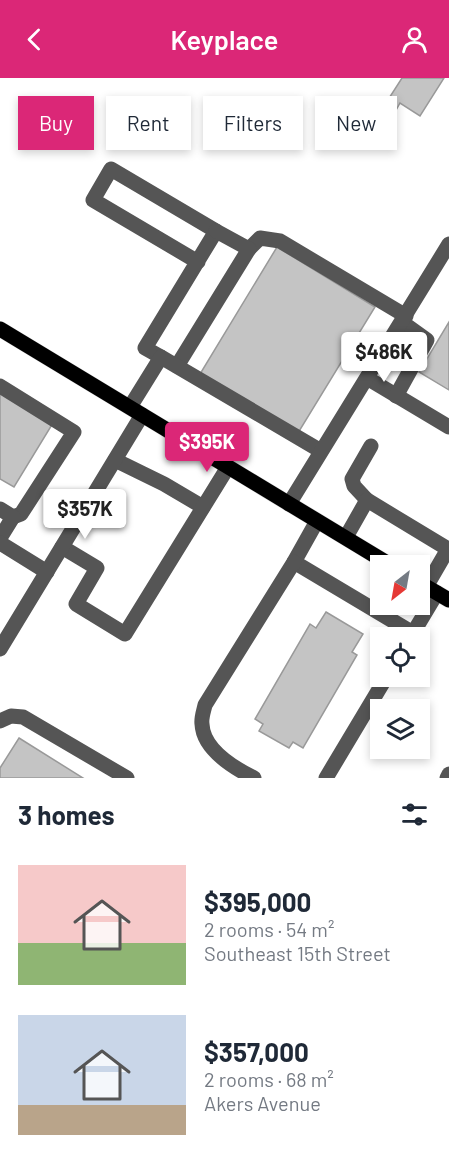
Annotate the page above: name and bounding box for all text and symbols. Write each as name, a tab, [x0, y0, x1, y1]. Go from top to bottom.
icon: back	[18, 23, 51, 56]
text: Keyplace	[171, 23, 278, 55]
icon: person	[398, 23, 431, 56]
chip: Buy	[18, 96, 94, 150]
chip: Rent	[106, 96, 191, 150]
chip: Filters	[203, 96, 303, 150]
chip: New	[315, 96, 397, 150]
pin: $486K	[342, 332, 426, 383]
text: $486K	[355, 339, 413, 363]
pin: $395K	[165, 422, 249, 473]
text: $395K	[179, 429, 235, 453]
pin: $357K	[43, 489, 127, 540]
text: $357K	[57, 496, 113, 520]
north arrow	[370, 555, 430, 615]
map controls	[370, 555, 430, 759]
button: locate	[370, 627, 430, 687]
button: layers	[370, 699, 430, 759]
icon: filters	[398, 798, 431, 831]
text: 3 homes	[18, 799, 115, 830]
text: $395,000	[204, 886, 311, 917]
icon: home	[66, 889, 138, 961]
text: 2 rooms · 54 m²	[204, 917, 334, 941]
text: Southeast 15th Street	[204, 941, 391, 965]
text: $357,000	[204, 1036, 309, 1067]
icon: home	[66, 1039, 138, 1111]
text: 2 rooms · 68 m²	[204, 1067, 334, 1091]
text: Akers Avenue	[204, 1091, 321, 1115]

